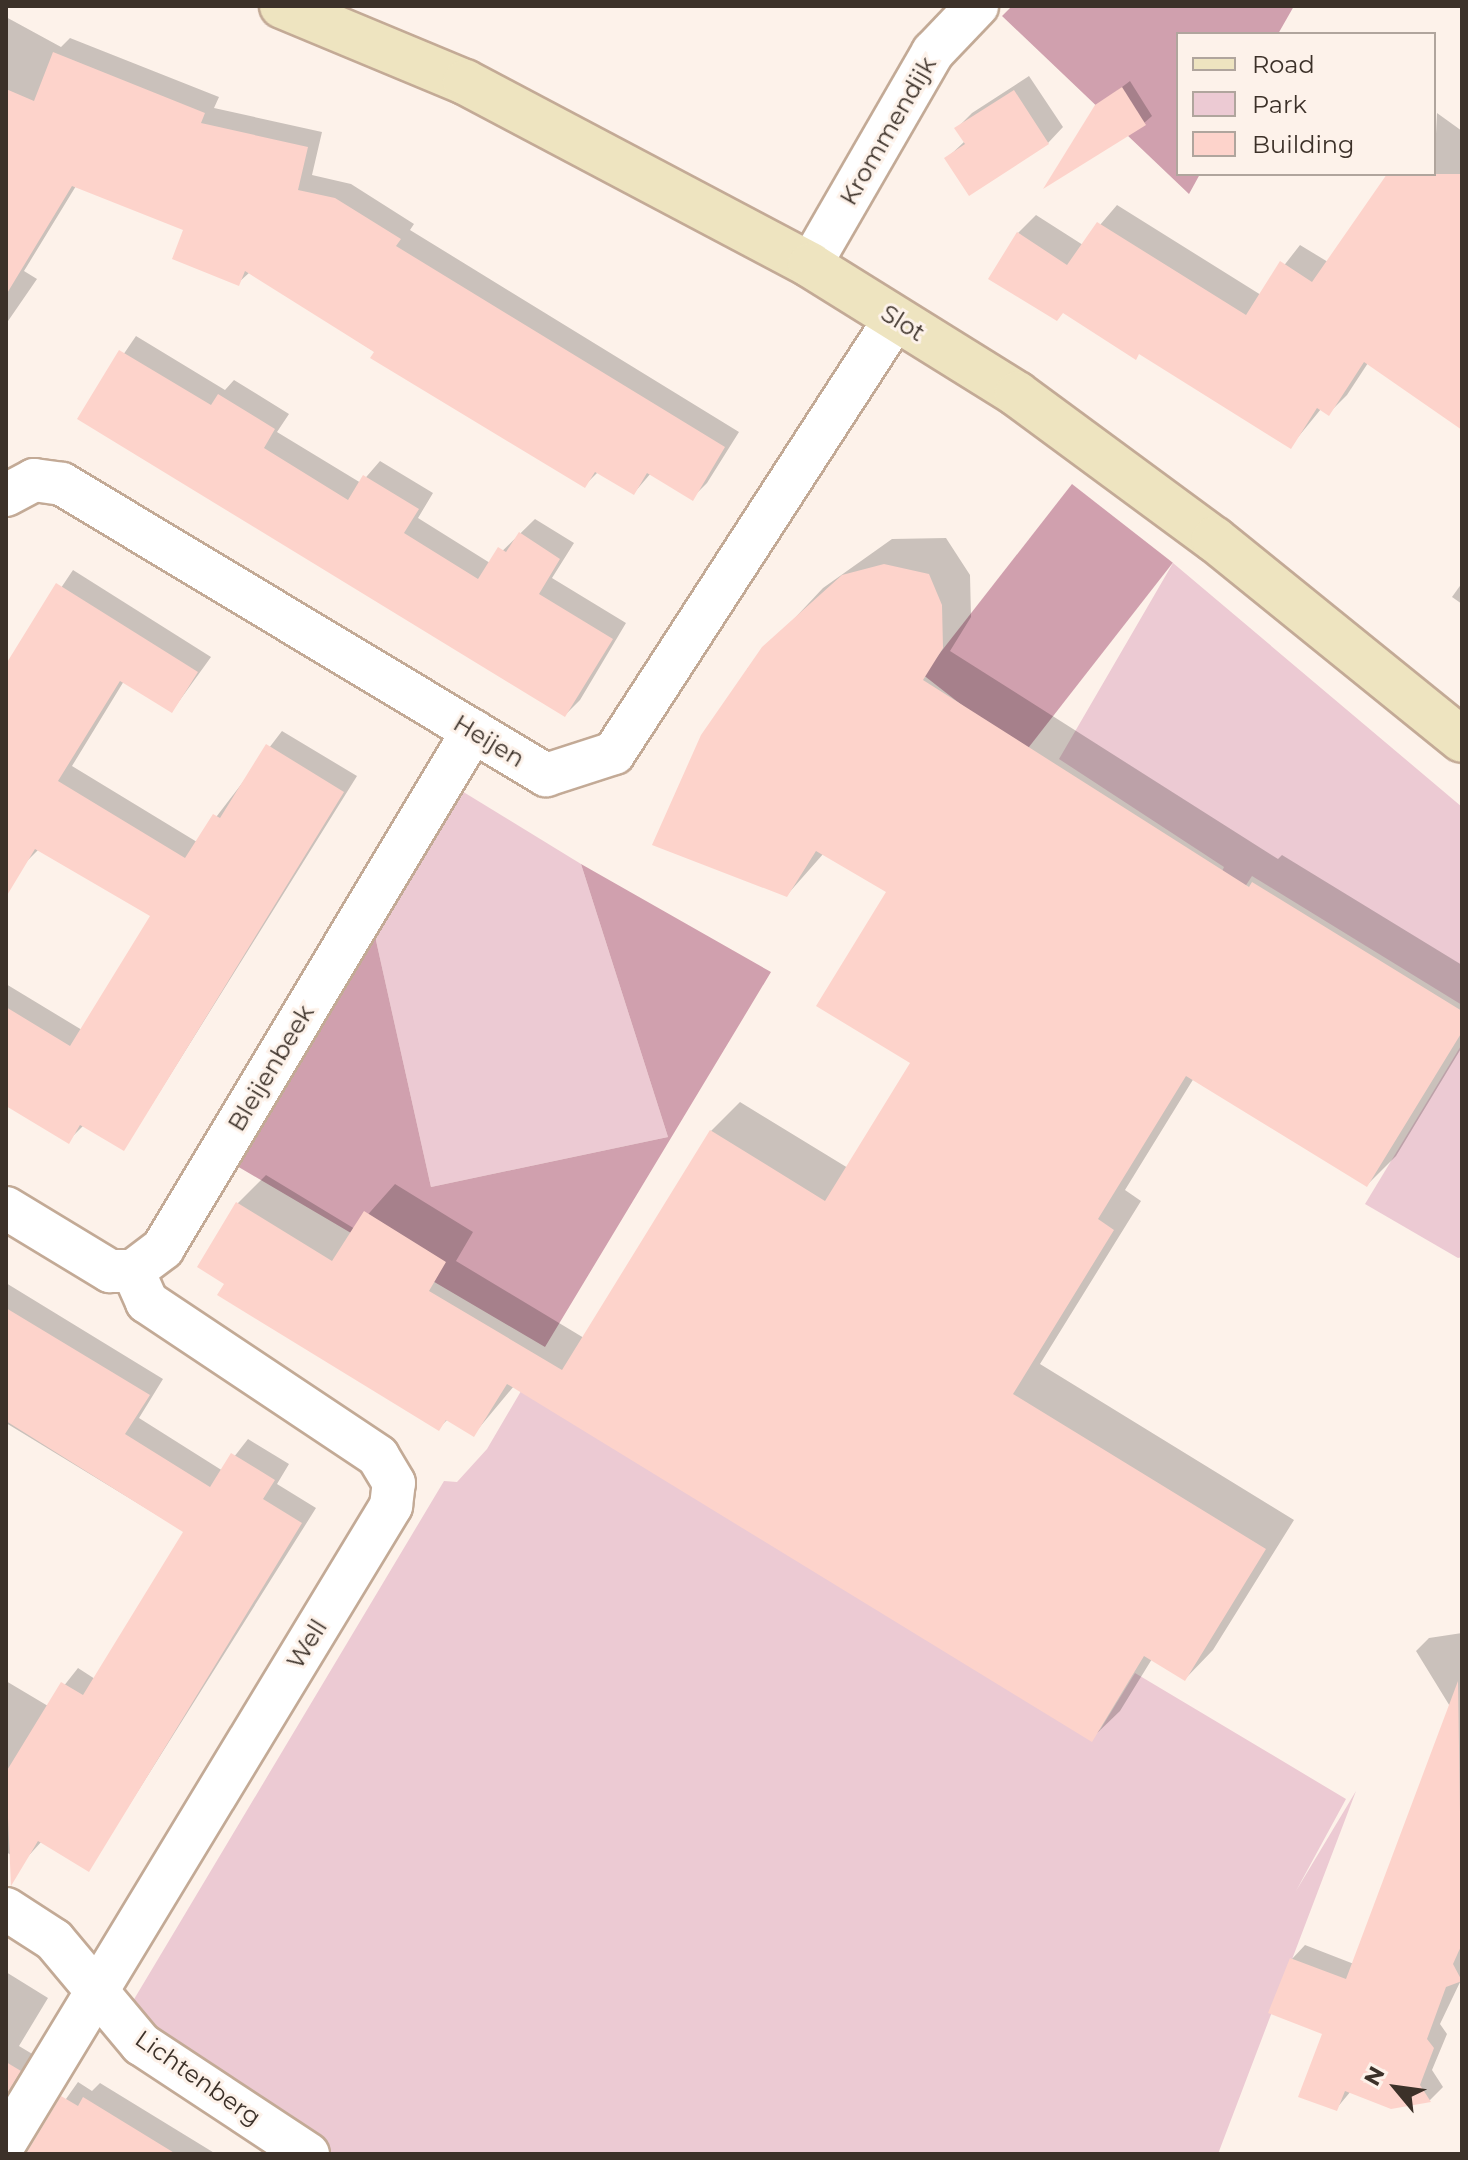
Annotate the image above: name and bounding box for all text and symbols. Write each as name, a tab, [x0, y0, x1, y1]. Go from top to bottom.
legend	[1176, 32, 1436, 176]
text: Road	[1252, 50, 1315, 79]
street label: Krommendijk	[834, 52, 942, 210]
text: Park	[1252, 90, 1307, 119]
text: Building	[1252, 130, 1355, 159]
street label: Slot	[876, 299, 930, 347]
street label: Heijen	[448, 709, 530, 773]
street label: Bleijenbeek	[222, 1000, 320, 1136]
street label: Well	[281, 1614, 333, 1674]
street label: Lichtenberg	[130, 2024, 266, 2132]
north arrow	[1356, 2048, 1436, 2128]
text: N	[1358, 2062, 1391, 2090]

